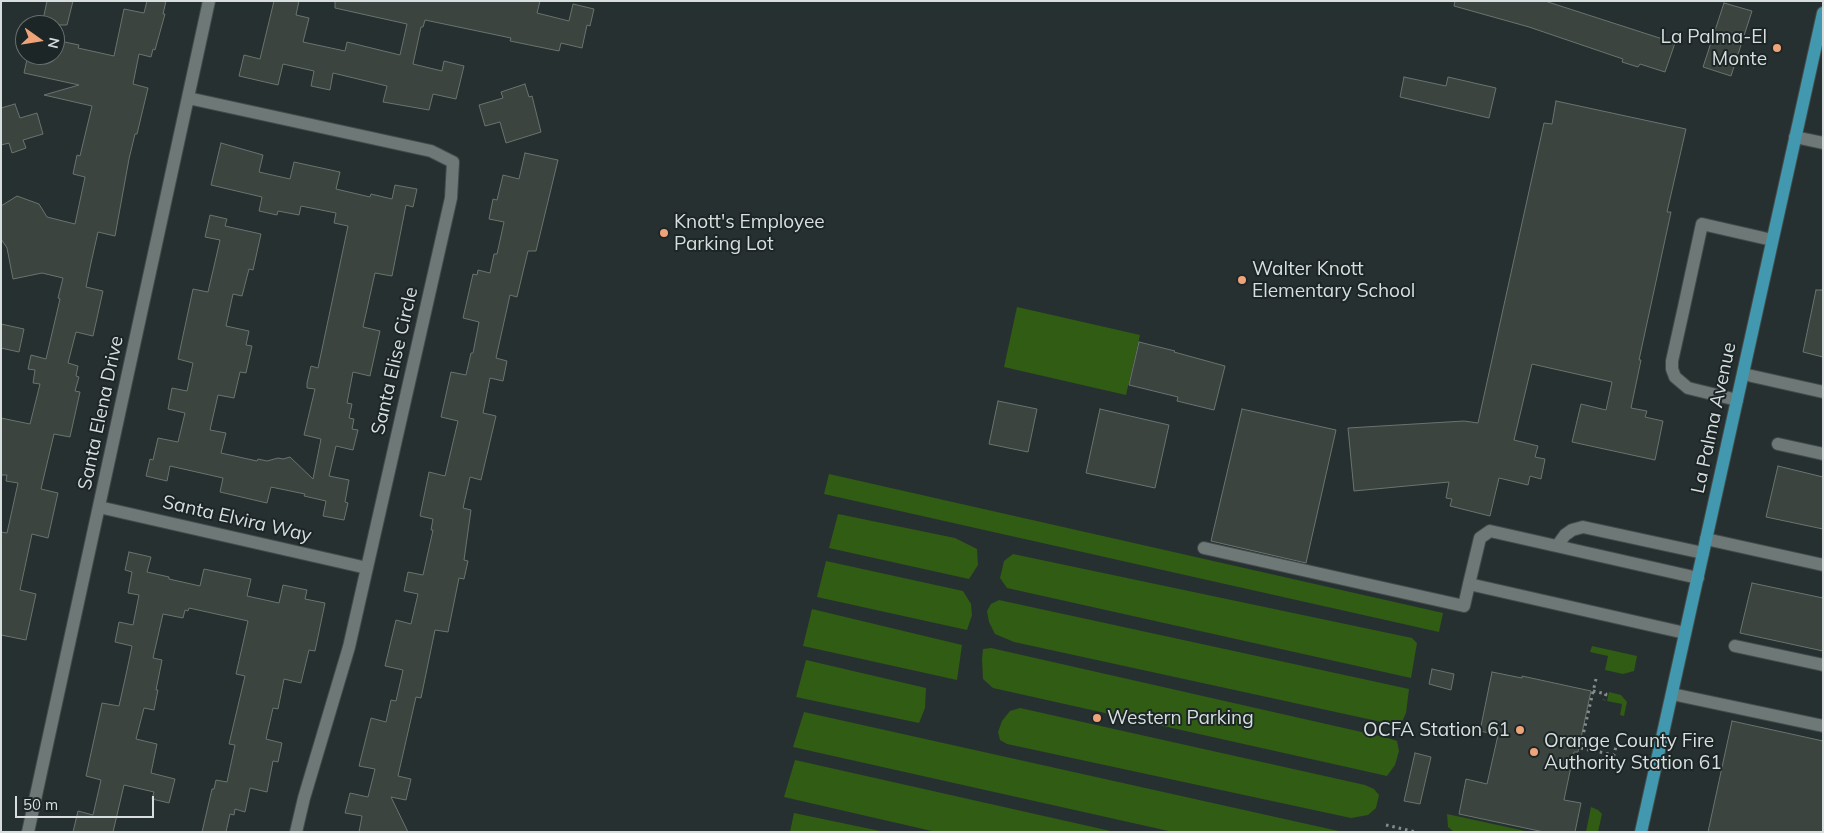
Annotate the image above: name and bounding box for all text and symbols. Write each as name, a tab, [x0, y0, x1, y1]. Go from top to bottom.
north arrow	[15, 15, 65, 65]
place label: La Palma-El Monte	[1661, 26, 1767, 70]
text: N	[44, 36, 64, 50]
marker: La Palma-El Monte	[1771, 42, 1783, 54]
place label: Knott's Employee Parking Lot	[674, 211, 825, 255]
marker: Knott's Employee Parking Lot	[658, 227, 670, 239]
place label: Walter Knott Elementary School	[1252, 258, 1415, 302]
marker: Walter Knott Elementary School	[1236, 274, 1248, 286]
street label: Santa Elise Circle	[367, 285, 423, 437]
street label: Santa Elena Drive	[74, 334, 128, 492]
street label: La Palma Avenue	[1687, 340, 1741, 496]
street label: Santa Elvira Way	[160, 491, 314, 547]
place label: Western Parking	[1107, 707, 1254, 729]
marker: Western Parking	[1091, 712, 1103, 724]
place label: OCFA Station 61	[1363, 719, 1510, 741]
marker: OCFA Station 61	[1514, 724, 1526, 736]
place label: Orange County Fire Authority Station 61	[1544, 730, 1722, 774]
marker: Orange County Fire Authority Station 61	[1528, 746, 1540, 758]
scale bar	[18, 786, 156, 818]
text: 50 m	[23, 795, 58, 814]

